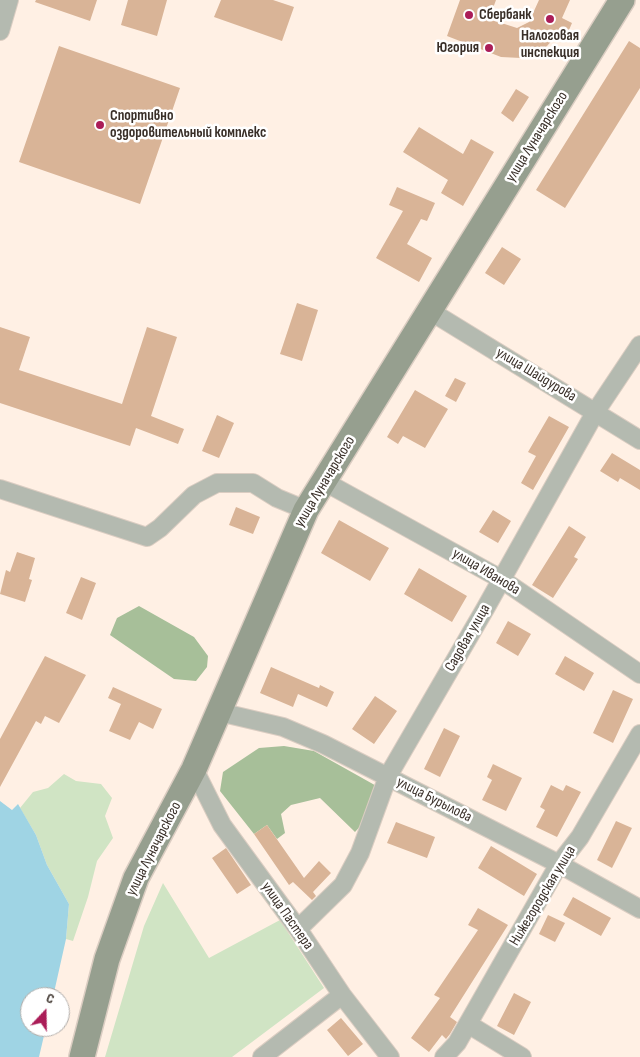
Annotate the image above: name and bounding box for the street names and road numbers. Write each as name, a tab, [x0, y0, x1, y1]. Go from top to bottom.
street label: улица Луначарского	[502, 89, 572, 185]
street label: улица Шайдурова	[493, 344, 579, 406]
street label: улица Луначарского	[291, 433, 359, 531]
street label: улица Иванова	[449, 545, 523, 599]
street label: Садовая улица	[442, 601, 494, 675]
street label: улица Бурылова	[393, 773, 475, 827]
street label: улица Луначарского	[123, 799, 185, 899]
street label: Нижегородская улица	[506, 843, 580, 949]
street label: улица Пастера	[257, 879, 317, 953]

